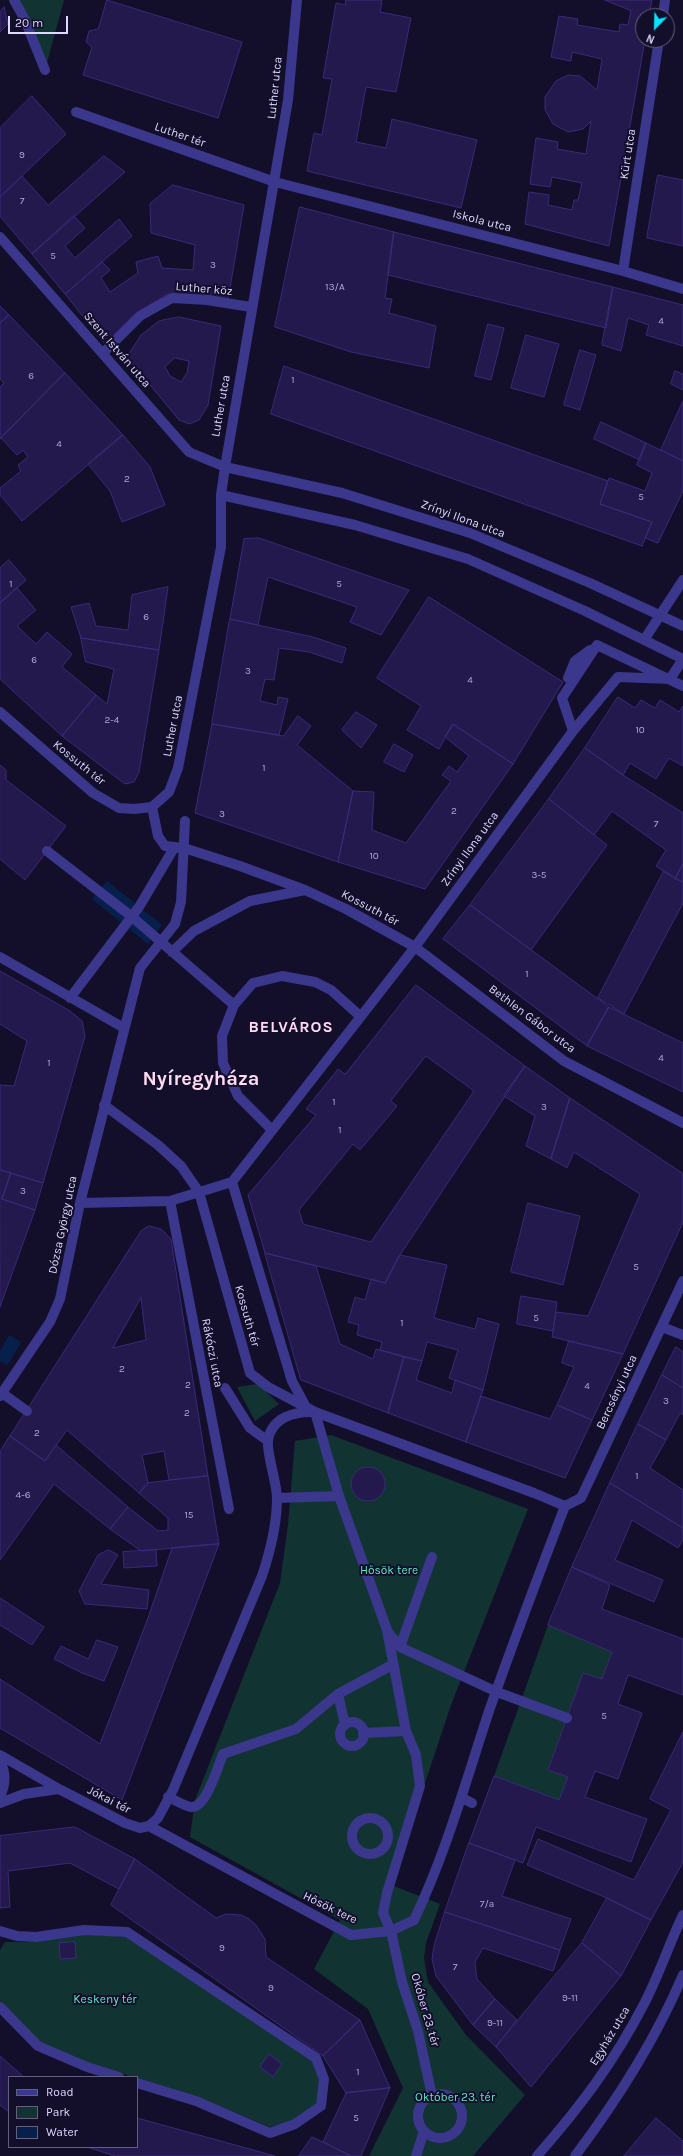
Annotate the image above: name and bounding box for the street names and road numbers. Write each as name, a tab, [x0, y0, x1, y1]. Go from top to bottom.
street label: Luther utca	[265, 56, 285, 120]
street label: Luther tér	[153, 120, 207, 150]
street label: Kürt utca	[617, 128, 639, 180]
street label: Iskola utca	[451, 207, 513, 235]
street label: Luther köz	[175, 279, 233, 299]
street label: Szent István utca	[80, 309, 154, 391]
street label: Luther utca	[208, 374, 234, 438]
street label: Zrínyi Ilona utca	[419, 497, 507, 541]
street label: Luther utca	[160, 694, 186, 758]
street label: Kossuth tér	[50, 737, 108, 789]
street label: Zrínyi Ilona utca	[438, 809, 502, 889]
street label: Kossuth tér	[339, 887, 401, 929]
street label: Bethlen Gábor utca	[486, 982, 578, 1056]
street label: Dózsa György utca	[46, 1175, 80, 1275]
street label: Kossuth tér	[231, 1284, 263, 1348]
street label: Rákóczi utca	[198, 1317, 226, 1389]
street label: Bercsényi utca	[593, 1353, 641, 1431]
street label: Jókai tér	[85, 1783, 133, 1817]
street label: Hősök tere	[301, 1889, 359, 1927]
street label: Okóber 23. tér	[408, 1972, 442, 2048]
street label: Egyház utca	[587, 2004, 633, 2068]

